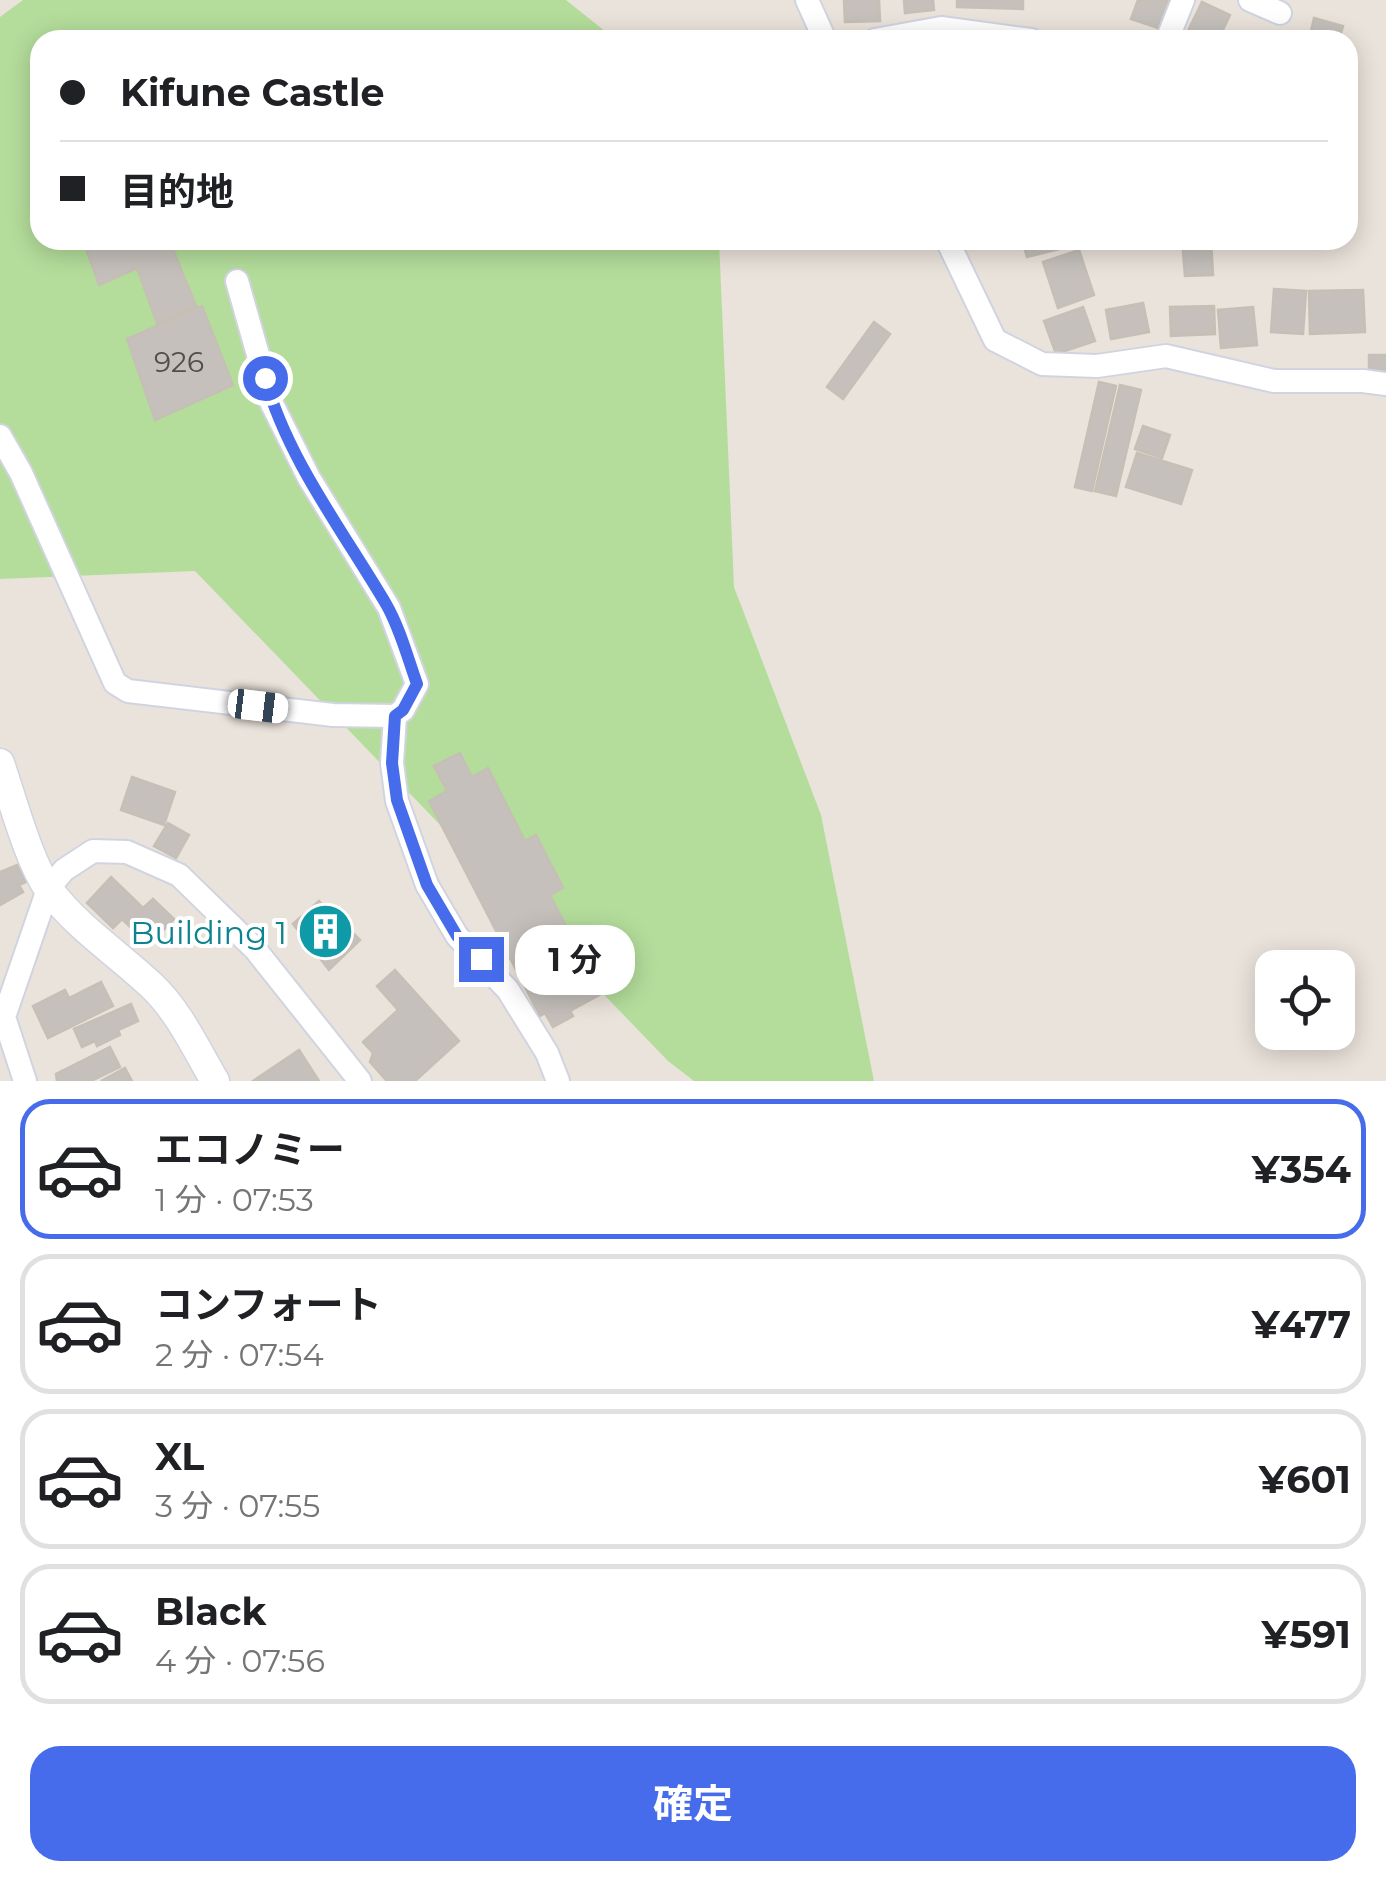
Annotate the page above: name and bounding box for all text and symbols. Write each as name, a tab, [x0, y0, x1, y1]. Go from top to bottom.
text: Kifune Castle	[120, 69, 384, 116]
text: 目的地	[120, 168, 234, 215]
house number: 926	[154, 345, 204, 379]
route start	[243, 356, 288, 401]
car	[226, 687, 290, 725]
building icon: Building 1	[296, 902, 356, 962]
place label: Building 1	[130, 913, 287, 952]
callout: 1 分	[516, 924, 636, 994]
route end	[459, 937, 504, 982]
text: 1 分	[548, 940, 602, 979]
map controls	[1255, 950, 1355, 1050]
button: locate	[1255, 950, 1355, 1050]
icon: car	[35, 1124, 125, 1214]
text: エコノミー	[155, 1126, 345, 1173]
text: ¥354	[1252, 1146, 1351, 1193]
text: 1 分 · 07:53	[155, 1180, 314, 1219]
icon: car	[35, 1279, 125, 1369]
text: コンフォート	[155, 1281, 382, 1328]
text: ¥477	[1252, 1301, 1351, 1348]
text: 2 分 · 07:54	[155, 1335, 324, 1374]
text: XL	[155, 1433, 204, 1480]
icon: car	[35, 1434, 125, 1524]
text: ¥601	[1259, 1456, 1351, 1503]
text: 3 分 · 07:55	[155, 1486, 320, 1525]
text: Black	[155, 1588, 266, 1635]
icon: car	[35, 1589, 125, 1679]
text: ¥591	[1261, 1611, 1351, 1658]
text: 4 分 · 07:56	[155, 1641, 325, 1680]
button: 確定	[30, 1746, 1356, 1861]

